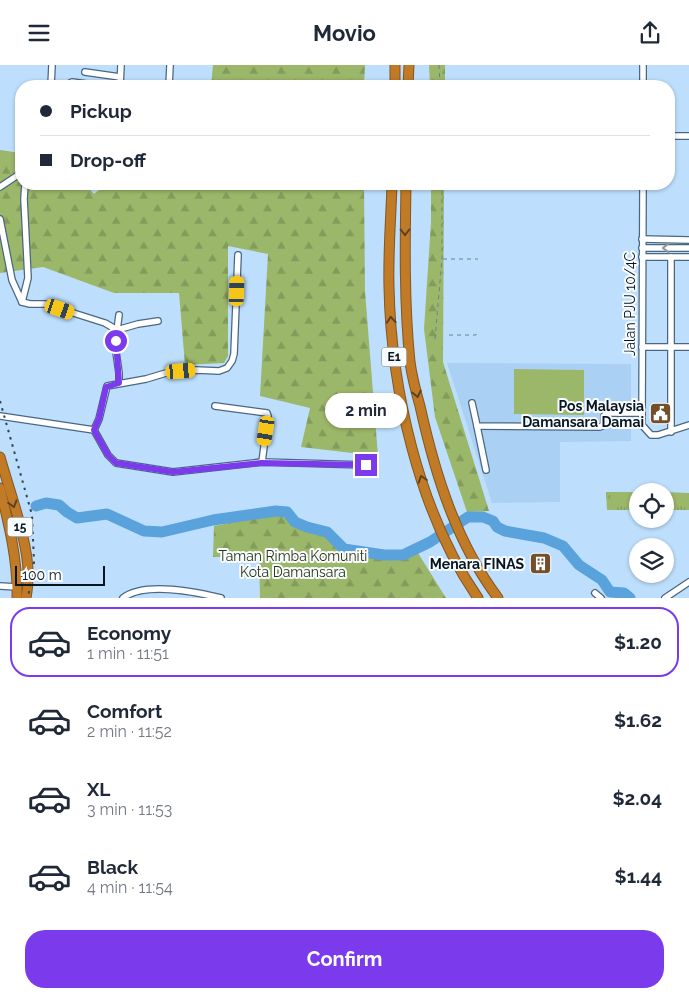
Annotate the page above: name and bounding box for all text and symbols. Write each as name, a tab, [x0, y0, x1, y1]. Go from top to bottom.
icon: menu	[25, 19, 53, 47]
icon: share	[636, 19, 664, 47]
text: Movio	[313, 20, 376, 46]
text: Pickup	[70, 100, 132, 122]
text: Drop-off	[70, 149, 146, 171]
one-way arrow	[400, 229, 410, 237]
one-way arrow	[661, 243, 669, 253]
street label: Jalan PJU 10/4C	[622, 251, 638, 356]
car	[228, 276, 245, 306]
car	[43, 297, 76, 321]
one-way arrow	[386, 316, 397, 324]
route start	[105, 330, 127, 352]
road number: E1	[382, 347, 406, 367]
car	[165, 362, 196, 380]
one-way arrow	[411, 390, 422, 399]
callout: 2 min	[325, 393, 407, 427]
place label: Pos Malaysia Damansara Damai	[522, 398, 644, 430]
text: 2 min	[345, 401, 387, 420]
public building icon: Pos Malaysia Damansara Damai	[648, 402, 672, 426]
car	[256, 415, 275, 447]
route end	[355, 454, 377, 476]
one-way arrow	[418, 475, 428, 483]
map controls	[629, 483, 674, 583]
button: locate	[629, 483, 674, 528]
one-way arrow	[8, 499, 18, 508]
road number: 15	[8, 517, 32, 537]
button: layers	[629, 538, 674, 583]
park label: Taman Rimba Komuniti Kota Damansara	[219, 548, 367, 580]
building icon: Menara FINAS	[528, 552, 552, 576]
place label: Menara FINAS	[430, 556, 524, 572]
scale bar	[15, 563, 105, 586]
text: 100 m	[22, 567, 62, 583]
icon: car	[27, 620, 72, 665]
text: Economy	[87, 622, 171, 644]
text: $1.20	[614, 631, 662, 653]
text: 1 min · 11:51	[87, 644, 169, 663]
icon: car	[27, 698, 72, 743]
text: Comfort	[87, 700, 162, 722]
text: $1.62	[614, 709, 662, 731]
text: 2 min · 11:52	[87, 722, 172, 741]
icon: car	[27, 776, 72, 821]
text: XL	[87, 778, 110, 800]
text: $2.04	[612, 787, 662, 809]
text: 3 min · 11:53	[87, 800, 172, 819]
icon: car	[27, 854, 72, 899]
text: Black	[87, 856, 138, 878]
text: $1.44	[615, 865, 662, 887]
text: 4 min · 11:54	[87, 878, 173, 897]
button: Confirm	[25, 930, 664, 988]

